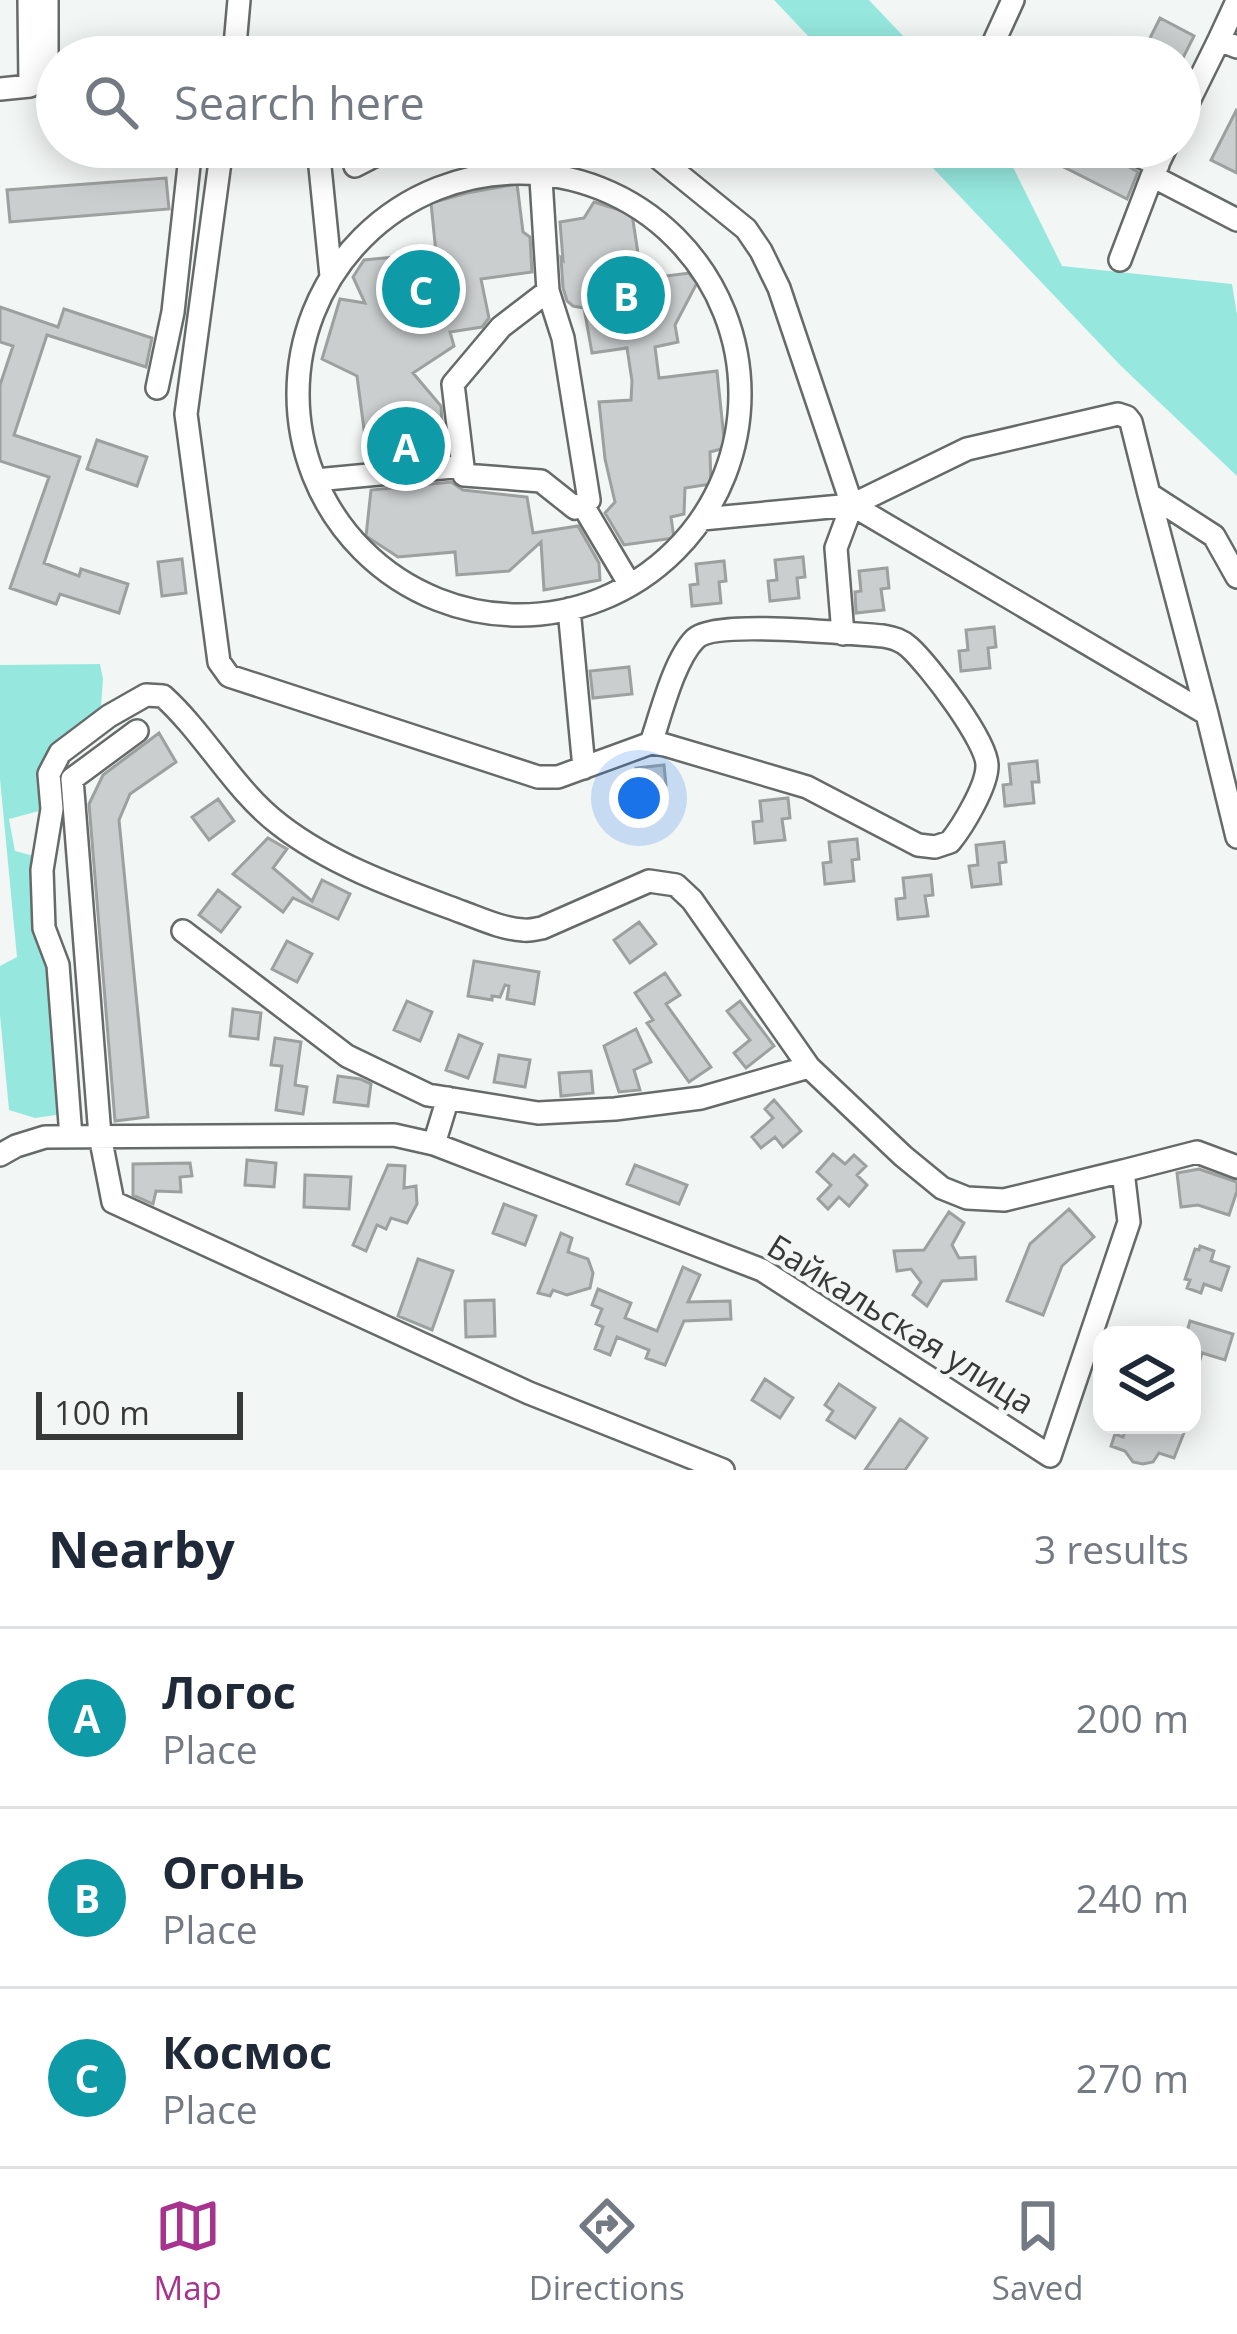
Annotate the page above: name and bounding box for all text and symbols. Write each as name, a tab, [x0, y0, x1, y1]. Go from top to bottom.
search box	[36, 36, 1201, 168]
icon: search	[78, 69, 144, 135]
text: Search here	[174, 72, 425, 133]
pin: C	[382, 244, 460, 334]
pin: B	[587, 250, 665, 340]
pin: A	[367, 401, 445, 491]
your location	[609, 768, 669, 828]
street label: Байкальская улица	[759, 1223, 1043, 1424]
map controls	[1093, 1326, 1201, 1434]
button: layers	[1093, 1326, 1201, 1434]
scale bar	[36, 1386, 243, 1439]
text: 100 m	[54, 1390, 150, 1435]
text: Nearby	[48, 1513, 235, 1583]
text: 3 results	[1034, 1522, 1189, 1575]
text: Логос	[162, 1661, 296, 1722]
text: A	[74, 1691, 100, 1744]
text: 200 m	[1076, 1691, 1189, 1744]
text: Place	[162, 1722, 258, 1775]
text: Огонь	[162, 1841, 305, 1902]
text: B	[74, 1871, 100, 1924]
text: 240 m	[1076, 1871, 1189, 1924]
text: Place	[162, 1902, 258, 1955]
text: Космос	[162, 2021, 332, 2082]
text: C	[75, 2051, 99, 2104]
text: 270 m	[1076, 2051, 1189, 2104]
text: Place	[162, 2082, 258, 2135]
tab: Map	[154, 2193, 222, 2310]
tab: Directions	[529, 2193, 685, 2310]
tab: Saved	[992, 2193, 1083, 2310]

